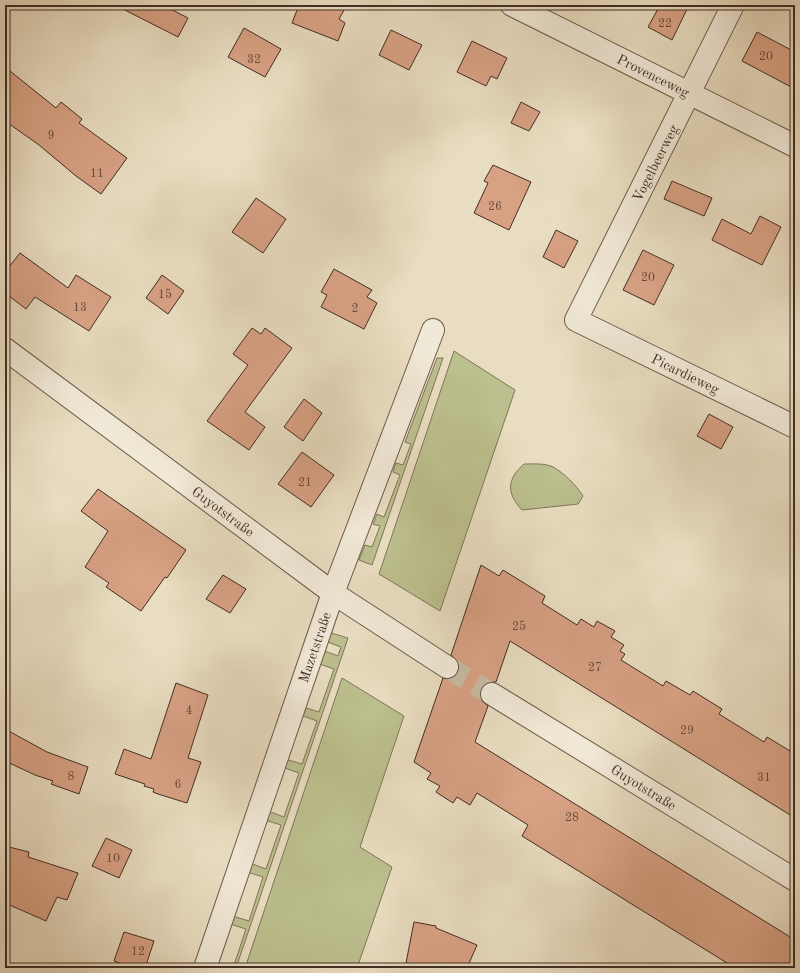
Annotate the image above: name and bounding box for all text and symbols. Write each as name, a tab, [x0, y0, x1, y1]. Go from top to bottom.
house number: 22	[658, 18, 672, 30]
house number: 20	[759, 51, 773, 63]
street label: Provenceweg	[614, 52, 692, 100]
house number: 32	[247, 54, 261, 66]
street label: Vogelbeerweg	[631, 122, 681, 204]
house number: 9	[48, 130, 54, 142]
house number: 11	[90, 168, 104, 180]
house number: 26	[488, 201, 502, 213]
house number: 20	[641, 272, 655, 284]
house number: 15	[158, 288, 172, 301]
house number: 13	[73, 302, 87, 314]
house number: 2	[352, 303, 358, 315]
street label: Picardieweg	[649, 352, 722, 397]
house number: 21	[298, 477, 312, 489]
street label: Guyotstraße	[189, 485, 256, 540]
street label: Mazetstraße	[297, 610, 334, 685]
house number: 25	[512, 620, 526, 633]
house number: 27	[588, 662, 602, 674]
house number: 4	[186, 705, 193, 717]
house number: 29	[680, 725, 694, 737]
street label: Guyotstraße	[608, 763, 678, 813]
house number: 8	[68, 771, 75, 783]
house number: 31	[757, 772, 771, 784]
house number: 6	[175, 779, 182, 791]
house number: 28	[565, 812, 579, 824]
house number: 10	[106, 853, 120, 865]
house number: 12	[131, 946, 145, 958]

